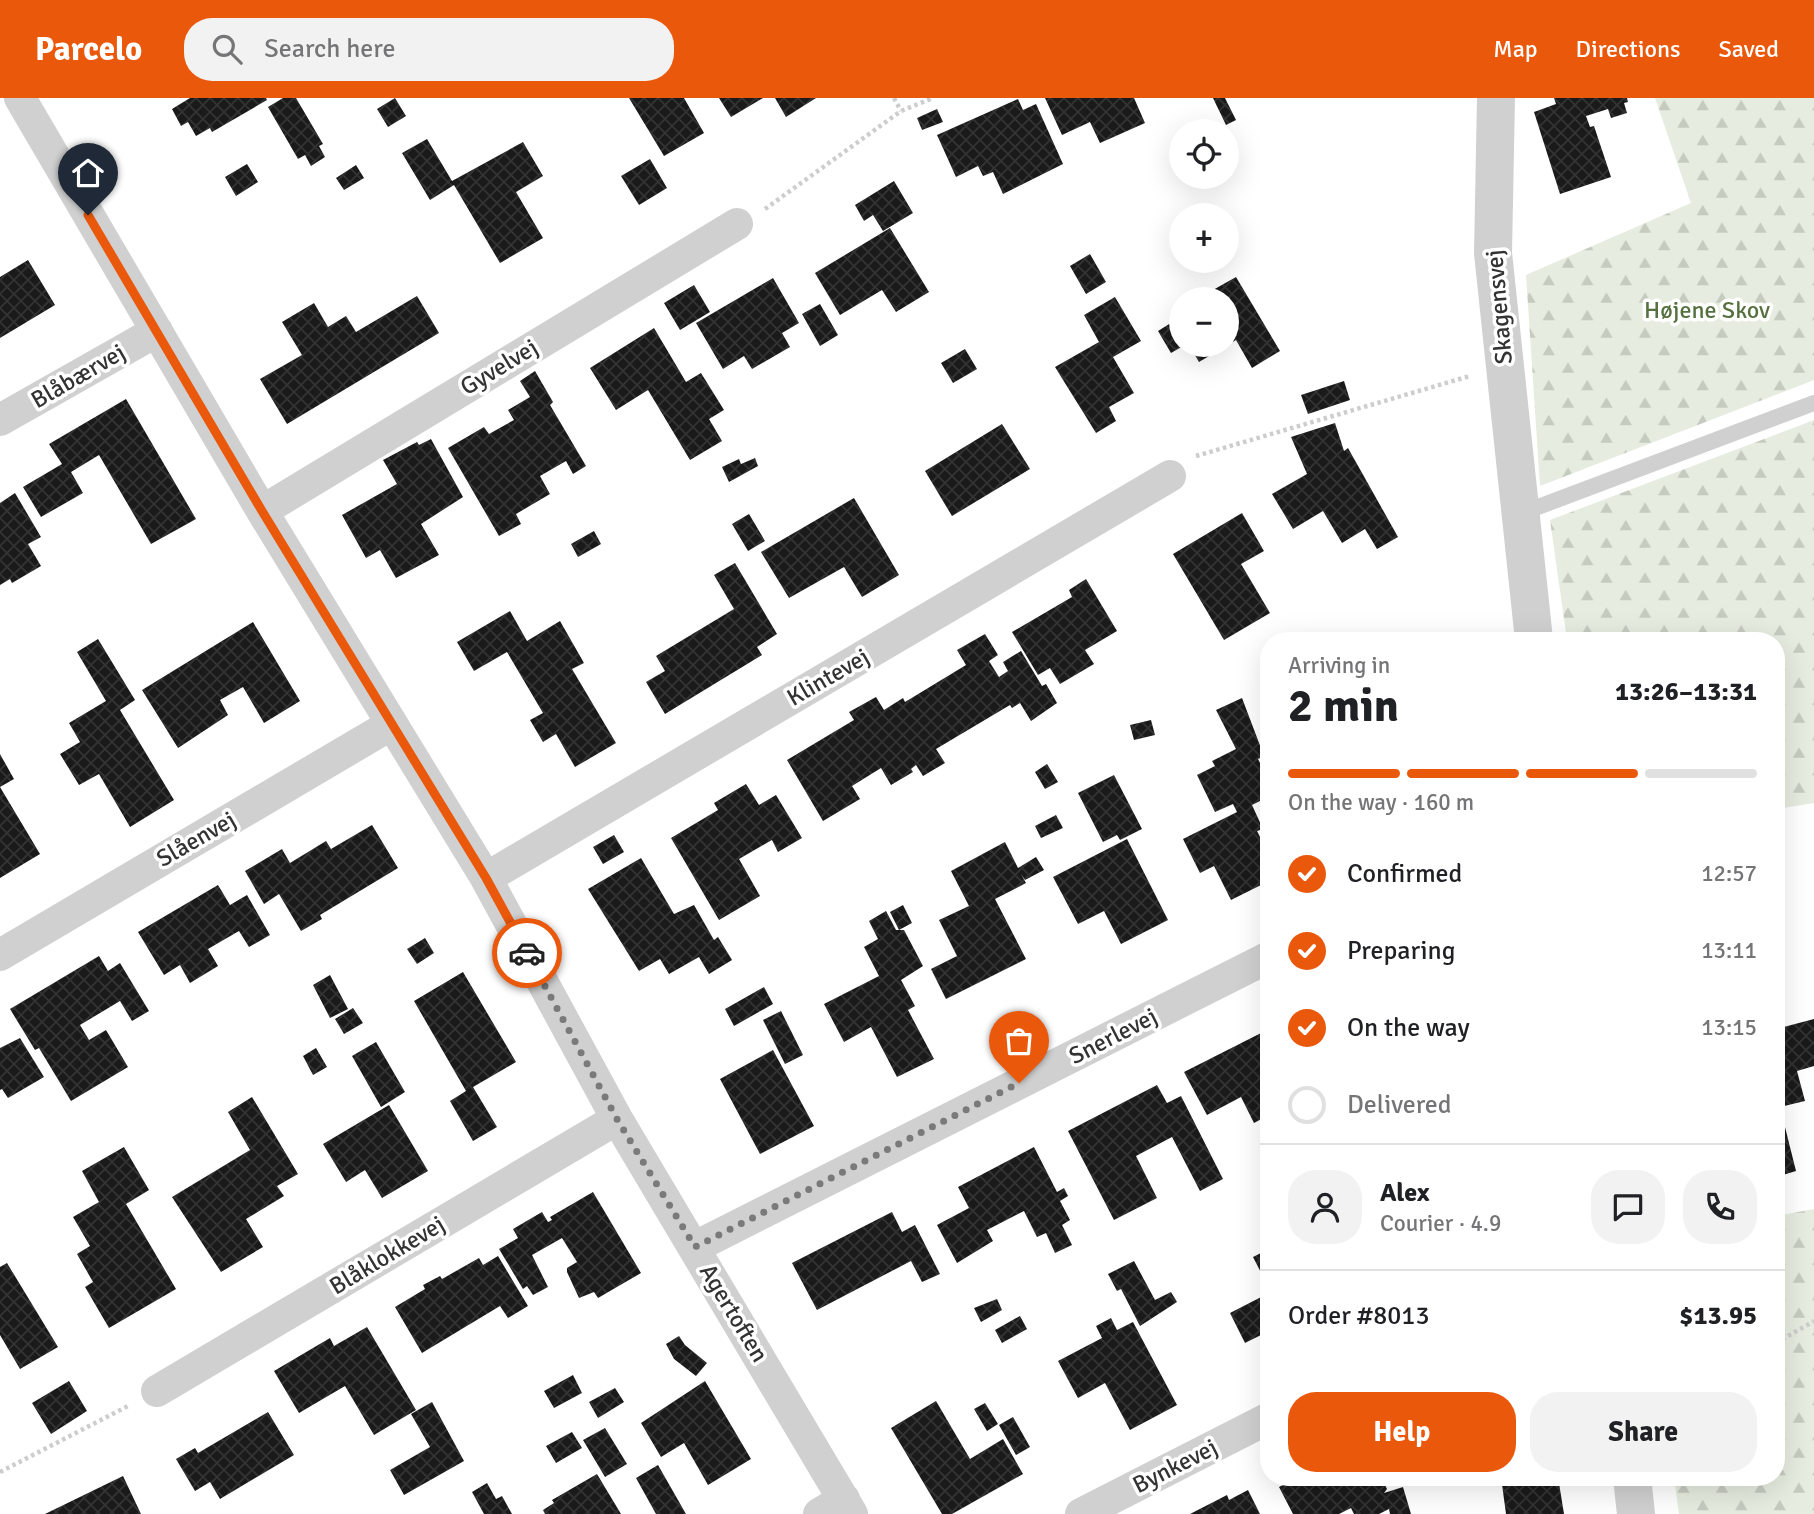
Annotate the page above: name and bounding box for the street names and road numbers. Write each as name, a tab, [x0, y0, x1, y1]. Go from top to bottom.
street label: Skagensvej	[1479, 248, 1519, 366]
street label: Gyvelvej	[455, 332, 543, 402]
street label: Blåbærvej	[25, 337, 131, 415]
street label: Klintevej	[782, 642, 874, 712]
street label: Slåenvej	[151, 804, 241, 874]
street label: Snerlevej	[1064, 1001, 1162, 1071]
street label: Blåklokkevej	[324, 1209, 450, 1301]
street label: Agertoften	[693, 1258, 775, 1368]
street label: Bynkevej	[1128, 1432, 1222, 1500]

